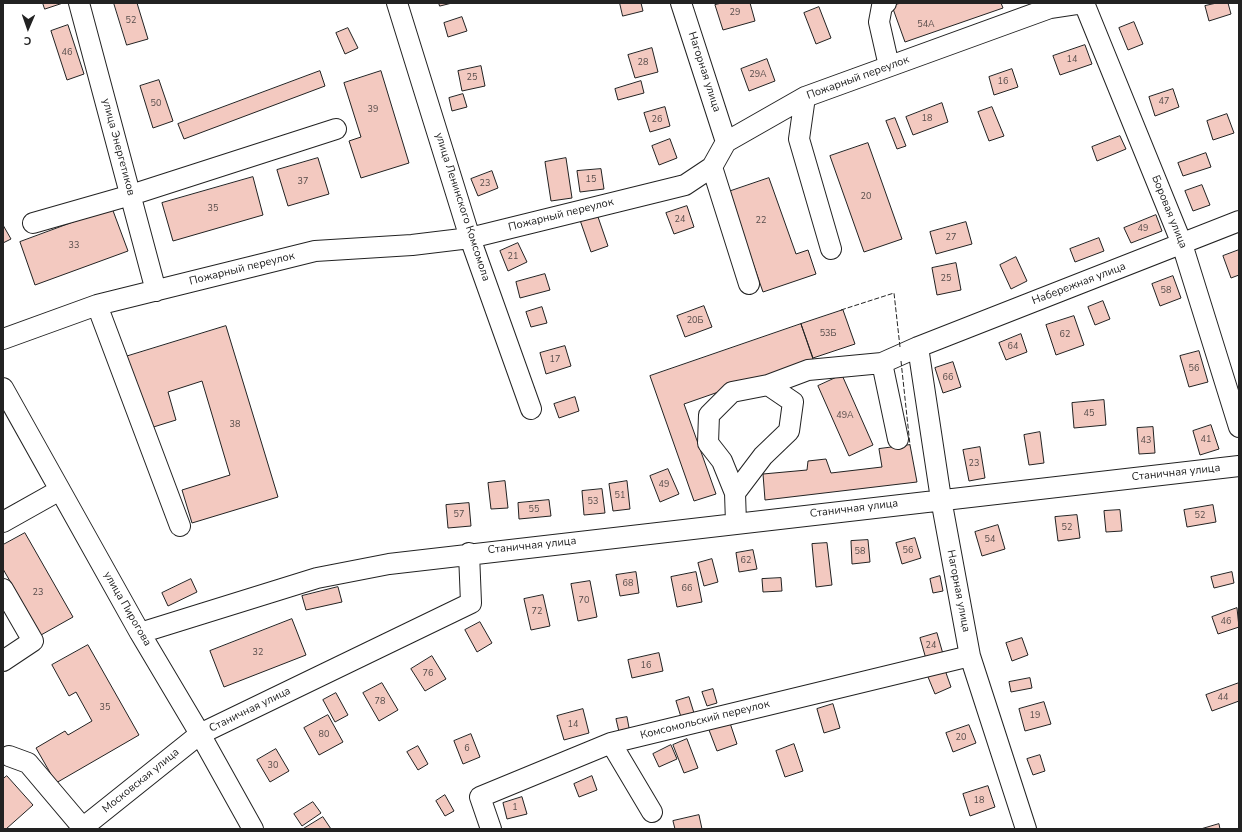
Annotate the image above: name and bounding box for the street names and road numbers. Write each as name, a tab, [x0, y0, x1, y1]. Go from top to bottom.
street label: Нагорная улица	[685, 30, 723, 114]
street label: Пожарный переулок	[805, 53, 911, 103]
street label: улица Энергетиков	[99, 97, 137, 197]
street label: улица Ленинского Комсомола	[432, 131, 492, 283]
street label: Боровая улица	[1148, 174, 1190, 250]
street label: Пожарный переулок	[507, 196, 615, 234]
street label: Пожарный переулок	[188, 250, 296, 288]
street label: Набережная улица	[1030, 260, 1128, 308]
street label: Станичная улица	[1131, 462, 1221, 484]
street label: Станичная улица	[809, 497, 899, 521]
street label: Станичная улица	[487, 535, 577, 557]
street label: Нагорная улица	[944, 549, 972, 633]
street label: улица Пирогова	[100, 569, 154, 649]
street label: Станичная улица	[207, 685, 293, 735]
street label: Комсомольский переулок	[639, 698, 771, 742]
street label: Московская улица	[100, 746, 182, 816]

